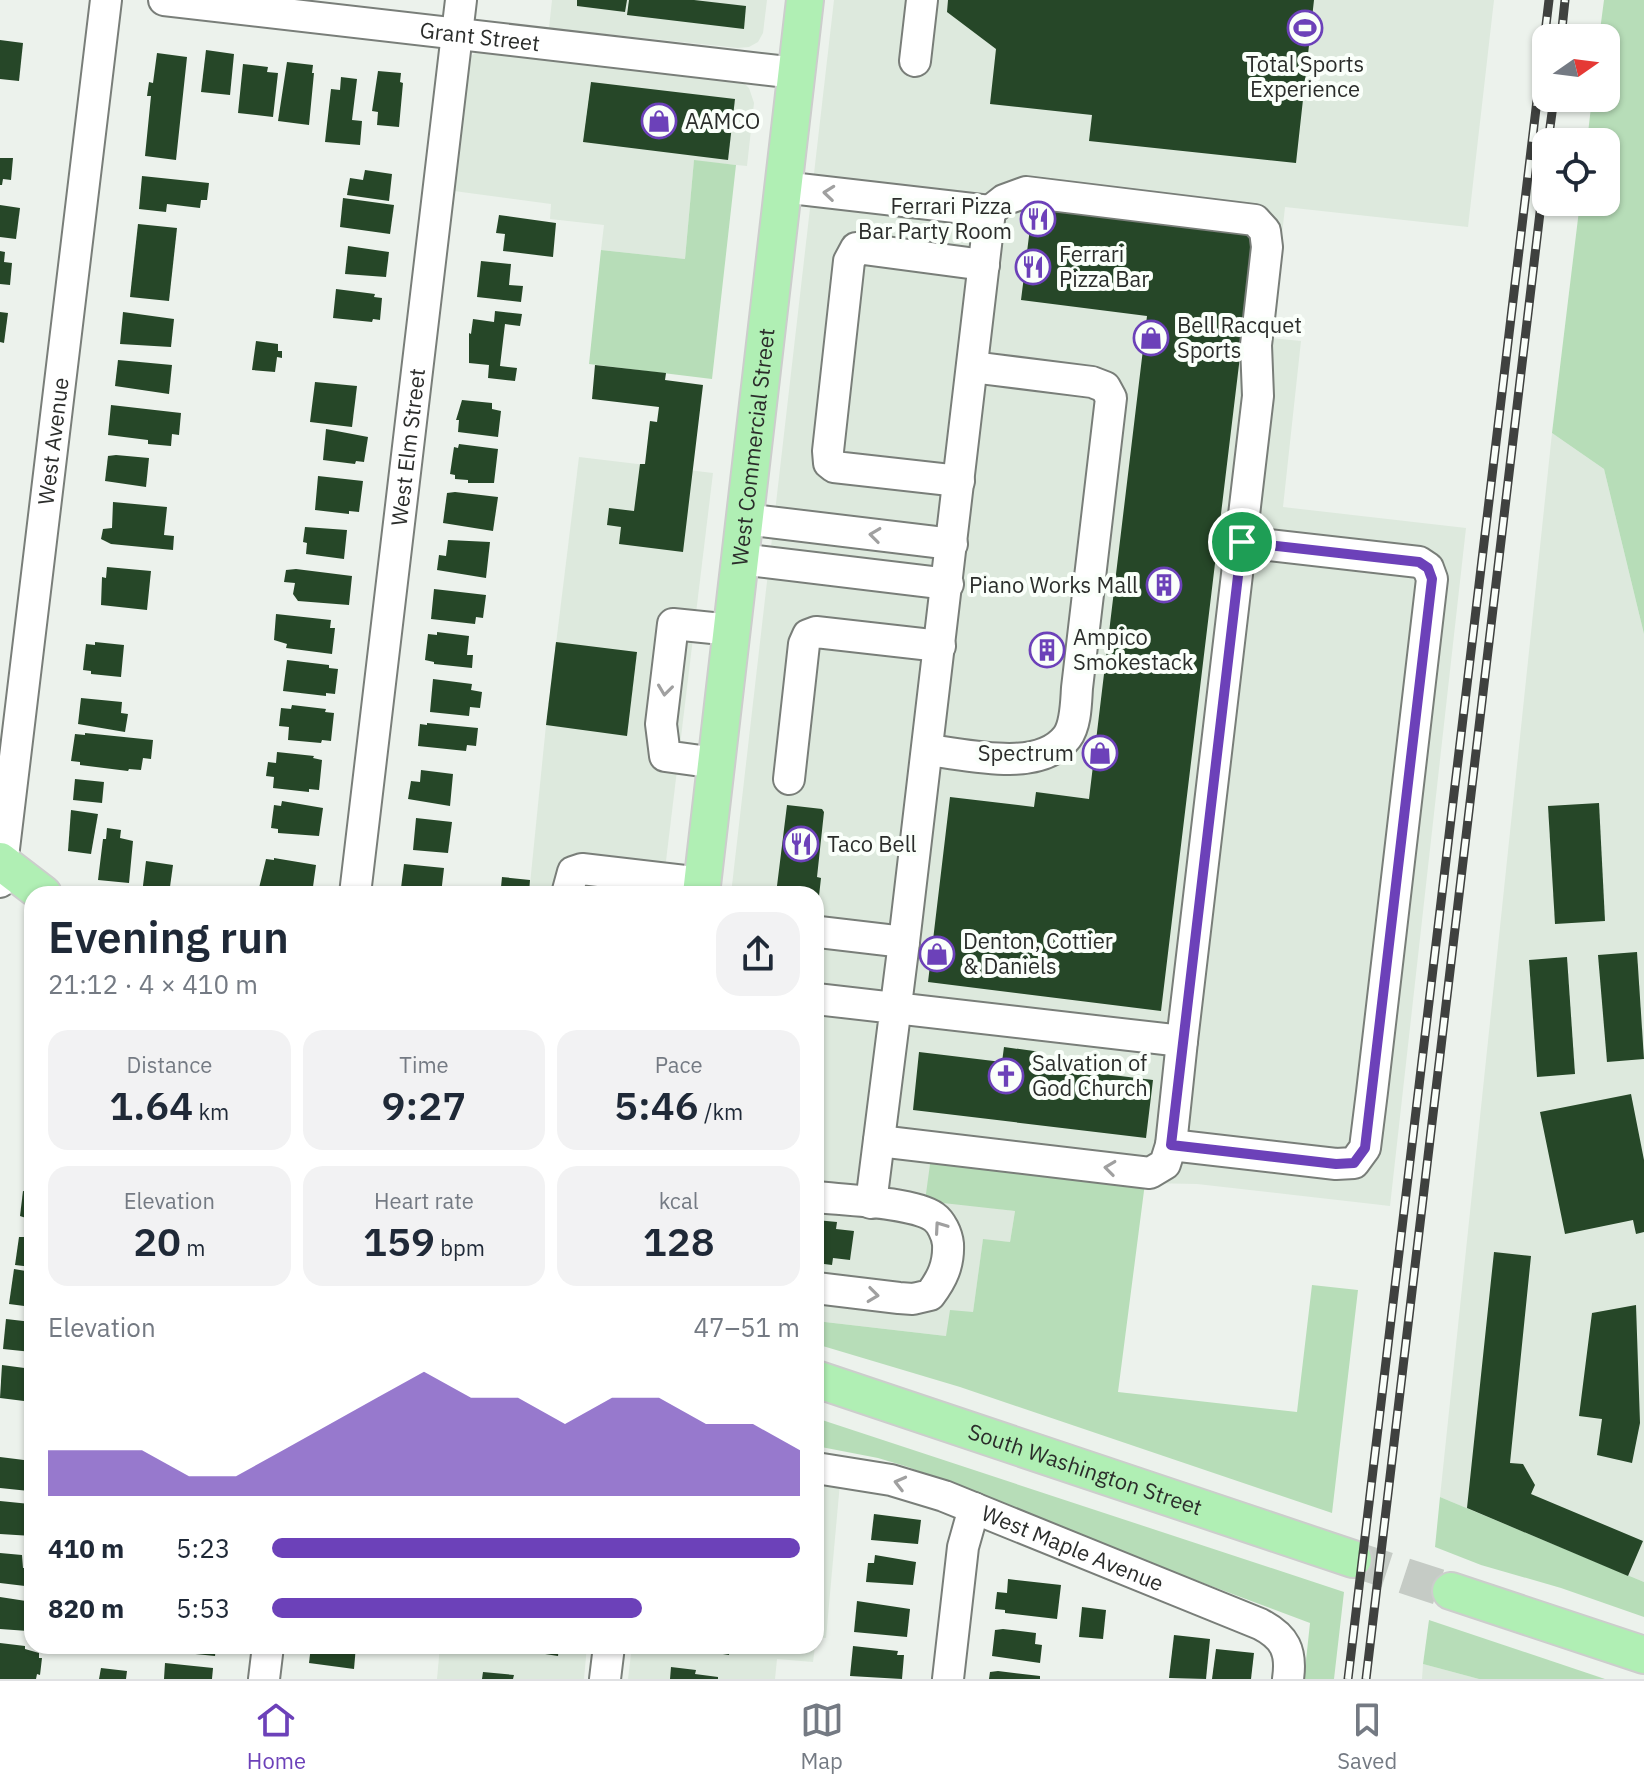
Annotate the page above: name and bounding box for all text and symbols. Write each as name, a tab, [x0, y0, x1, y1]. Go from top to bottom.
sports icon: Total Sports Experience	[1286, 9, 1324, 47]
street label: Grant Street	[418, 15, 542, 57]
north arrow	[1532, 24, 1620, 112]
map controls	[1532, 24, 1620, 216]
place label: Total Sports Experience	[1246, 49, 1364, 103]
shop icon: AAMCO	[640, 102, 678, 140]
place label: AAMCO	[685, 106, 760, 135]
button: locate	[1532, 128, 1620, 216]
one-way arrow	[823, 184, 836, 201]
place label: Ferrari Pizza Bar Party Room	[858, 191, 1012, 245]
restaurant icon: Ferrari Pizza Bar Party Room	[1019, 200, 1057, 238]
place label: Ferrari Pizza Bar	[1059, 239, 1149, 293]
restaurant icon: Ferrari Pizza Bar	[1014, 248, 1052, 286]
place label: Bell Racquet Sports	[1177, 310, 1302, 364]
shop icon: Bell Racquet Sports	[1132, 319, 1170, 357]
street label: West Commercial Street	[724, 326, 781, 567]
street label: West Elm Street	[384, 367, 431, 527]
street label: West Avenue	[30, 376, 75, 507]
pin	[1208, 508, 1276, 576]
icon: arrive	[1220, 520, 1264, 564]
one-way arrow	[868, 527, 882, 544]
building icon: Piano Works Mall	[1145, 566, 1183, 604]
place label: Piano Works Mall	[969, 570, 1138, 599]
place label: Ampico Smokestack	[1073, 622, 1194, 676]
building icon: Ampico Smokestack	[1028, 631, 1066, 669]
one-way arrow	[657, 684, 674, 697]
shop icon: Spectrum	[1081, 734, 1119, 772]
place label: Spectrum	[978, 738, 1074, 767]
restaurant icon: Taco Bell	[782, 825, 820, 863]
place label: Taco Bell	[827, 829, 917, 858]
text: Evening run	[48, 908, 289, 965]
button: share	[716, 912, 800, 996]
place label: Denton, Cottier & Daniels	[963, 926, 1113, 980]
shop icon: Denton, Cottier & Daniels	[918, 935, 956, 973]
text: 21:12 · 4 × 410 m	[48, 967, 258, 1001]
place label: Salvation of God Church	[1032, 1048, 1148, 1102]
text: Distance	[126, 1050, 212, 1079]
text: Time	[399, 1050, 449, 1079]
text: Pace	[655, 1050, 703, 1079]
church icon: Salvation of God Church	[987, 1057, 1025, 1095]
text: 1.64	[109, 1079, 193, 1131]
text: 9:27	[382, 1079, 466, 1131]
text: 5:46	[614, 1079, 699, 1131]
text: km	[193, 1097, 229, 1126]
text: /km	[699, 1097, 743, 1126]
one-way arrow	[1103, 1160, 1116, 1177]
text: Elevation	[124, 1186, 215, 1215]
text: Heart rate	[374, 1186, 474, 1215]
text: kcal	[659, 1186, 699, 1215]
text: 20	[133, 1215, 181, 1267]
text: 159	[363, 1215, 435, 1267]
text: 128	[643, 1215, 715, 1267]
one-way arrow	[934, 1221, 949, 1236]
text: m	[181, 1233, 206, 1262]
text: bpm	[435, 1233, 485, 1262]
one-way arrow	[866, 1286, 880, 1303]
text: Elevation	[48, 1310, 156, 1344]
text: 47–51 m	[693, 1310, 800, 1344]
street label: South Washington Street	[965, 1416, 1206, 1521]
one-way arrow	[893, 1476, 907, 1493]
street label: West Maple Avenue	[977, 1498, 1168, 1597]
text: 410 m	[48, 1531, 124, 1565]
text: 5:23	[176, 1531, 230, 1565]
text: 820 m	[48, 1591, 124, 1625]
text: 5:53	[176, 1591, 230, 1625]
tab: Home	[247, 1698, 306, 1775]
tab: Map	[800, 1698, 844, 1775]
tab: Saved	[1337, 1698, 1397, 1775]

